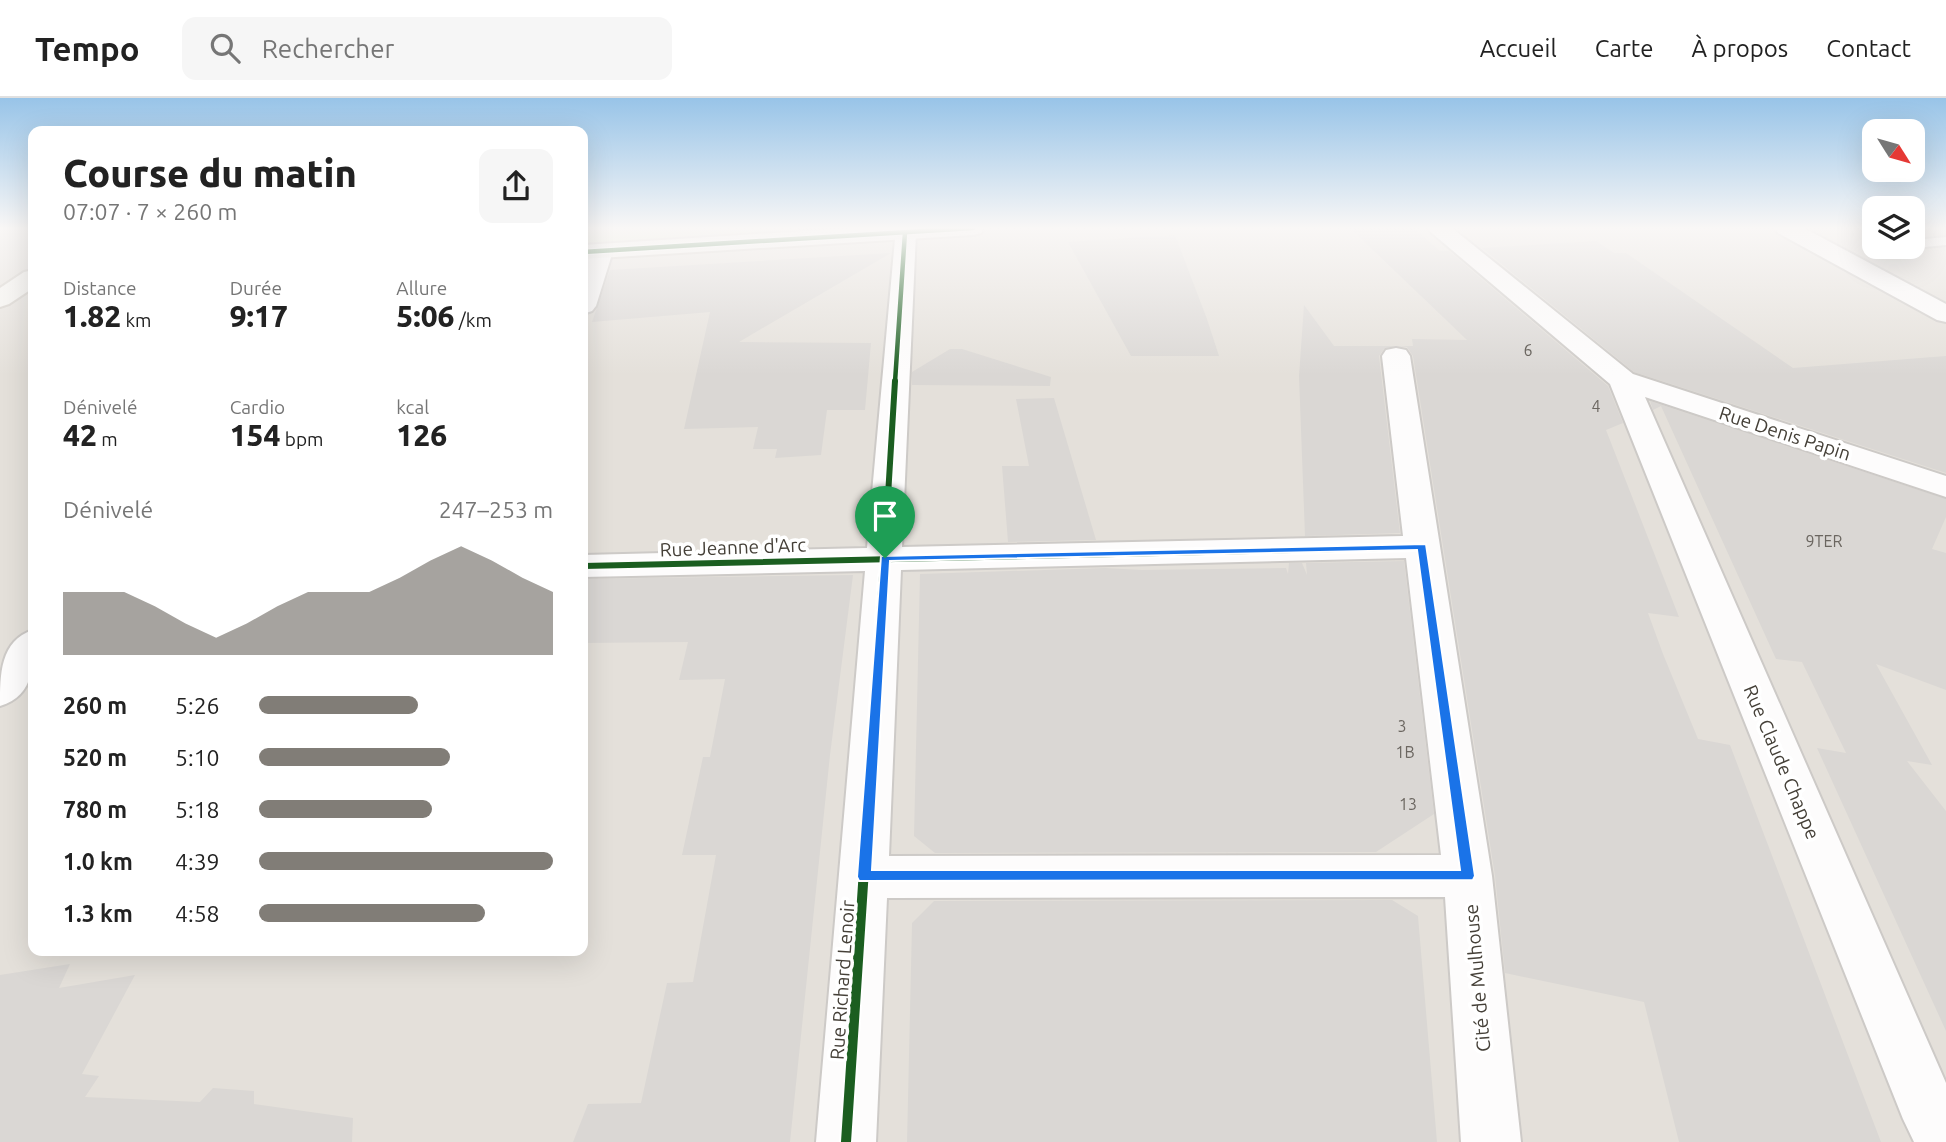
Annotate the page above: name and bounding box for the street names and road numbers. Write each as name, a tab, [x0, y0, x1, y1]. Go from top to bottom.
street label: Rue Denis Papin	[1716, 401, 1854, 465]
street label: Rue Jeanne d'Arc	[659, 533, 807, 561]
street label: Rue Claude Chappe	[1739, 681, 1825, 843]
street label: Rue Richard Lenoir	[825, 899, 859, 1061]
street label: Cité de Mulhouse	[1460, 903, 1494, 1053]

